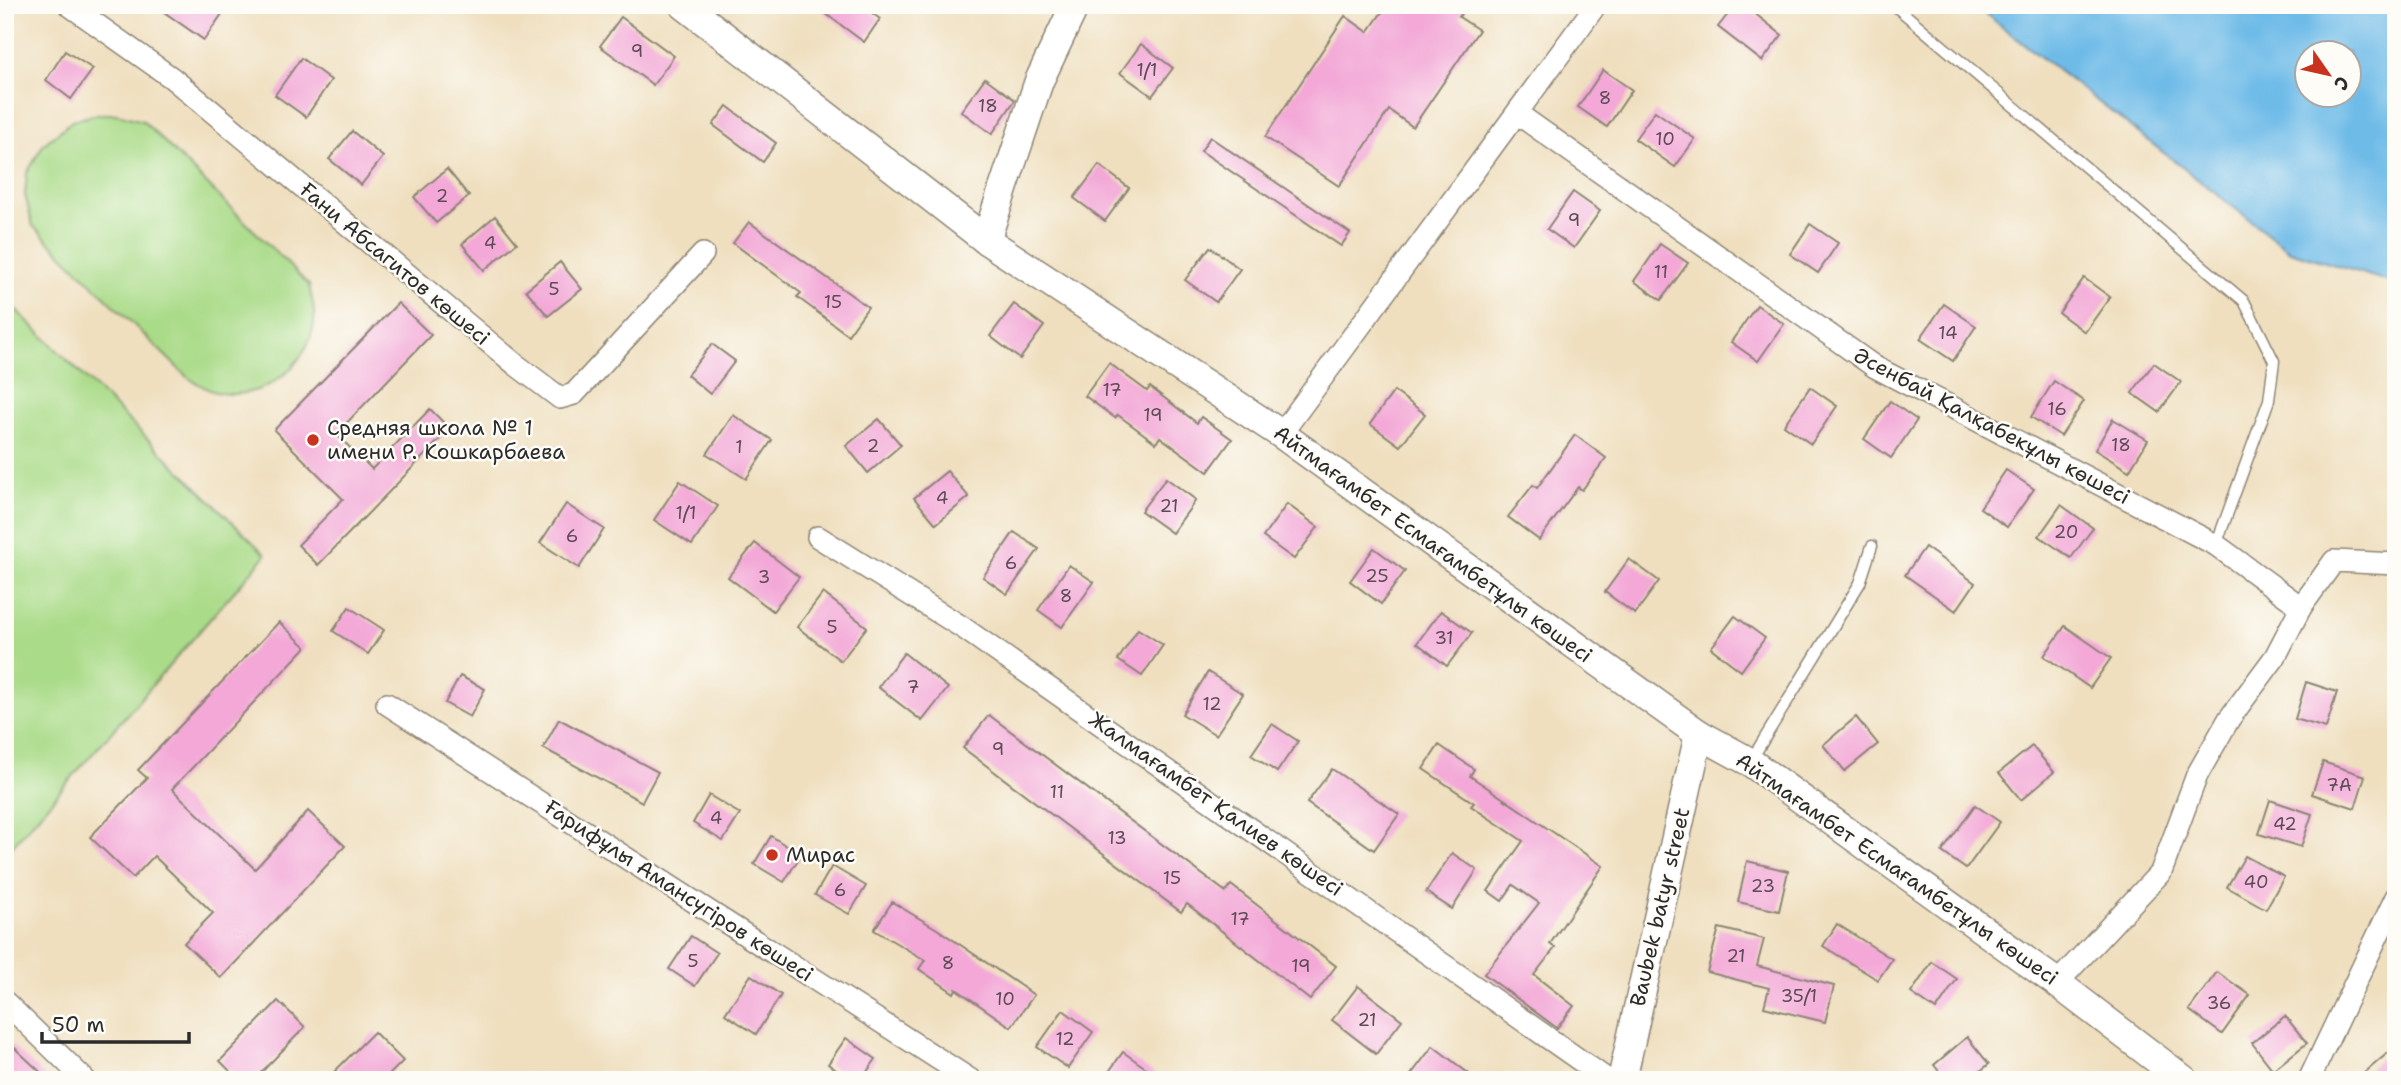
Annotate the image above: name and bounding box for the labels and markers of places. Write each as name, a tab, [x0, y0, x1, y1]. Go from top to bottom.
place label: Средняя школа № 1 имени Р. Кошкарбаева	[327, 414, 565, 466]
marker: Средняя школа № 1 имени Р. Кошкарбаева	[305, 432, 321, 448]
place label: Мирас	[786, 841, 855, 869]
marker: Мирас	[764, 847, 780, 863]

